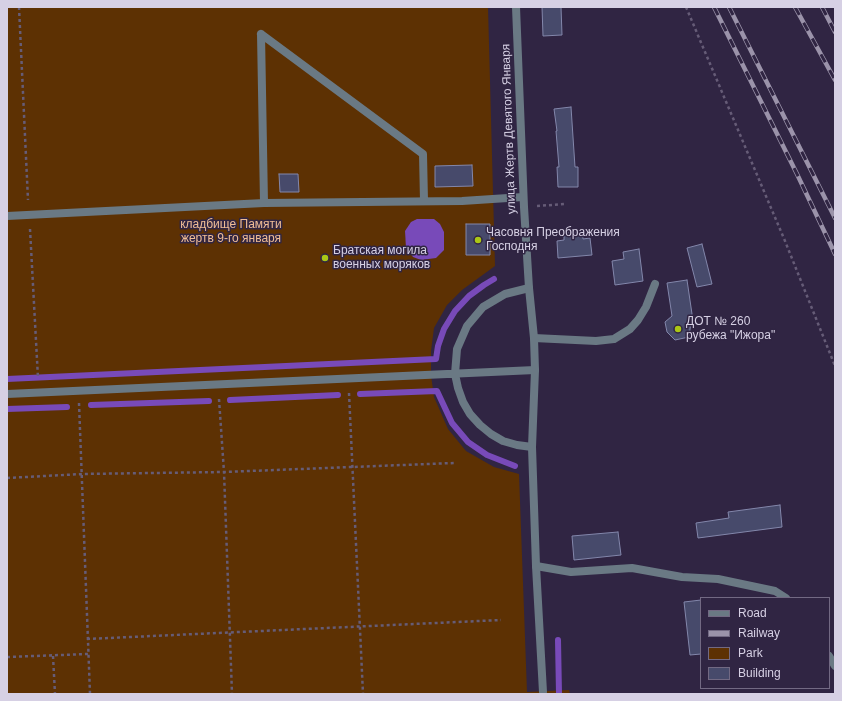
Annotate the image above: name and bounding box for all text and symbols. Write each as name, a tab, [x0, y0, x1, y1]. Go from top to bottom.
street label: улица Жертв Девятого Января	[499, 44, 519, 214]
park label: кладбище Памяти жертв 9-го января	[180, 218, 282, 246]
place label: Часовня Преображения Господня	[486, 226, 620, 254]
marker: Часовня Преображения Господня	[473, 235, 483, 245]
place label: Братская могила военных моряков	[333, 244, 430, 272]
marker: Братская могила военных моряков	[320, 253, 330, 263]
place label: ДОТ № 260 рубежа "Ижора"	[686, 315, 775, 343]
marker: ДОТ № 260 рубежа "Ижора"	[673, 324, 683, 334]
legend	[700, 597, 830, 689]
text: Road	[738, 606, 767, 620]
text: Railway	[738, 626, 780, 640]
text: Park	[738, 646, 763, 660]
text: Building	[738, 666, 781, 680]

